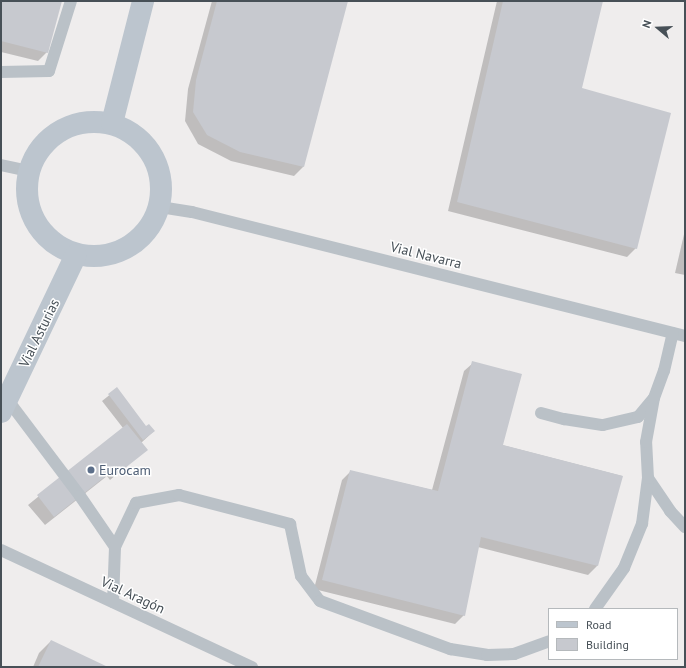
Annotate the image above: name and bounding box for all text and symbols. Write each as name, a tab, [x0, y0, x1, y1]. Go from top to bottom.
north arrow	[638, 8, 678, 48]
text: N	[639, 18, 654, 30]
street label: Vial Navarra	[389, 238, 463, 272]
street label: Vial Asturias	[15, 296, 63, 370]
place label: Eurocam	[99, 462, 151, 478]
marker: Eurocam	[86, 465, 96, 475]
street label: Vial Aragón	[98, 573, 168, 617]
legend	[548, 608, 678, 660]
text: Road	[586, 617, 611, 632]
text: Building	[586, 637, 629, 652]

